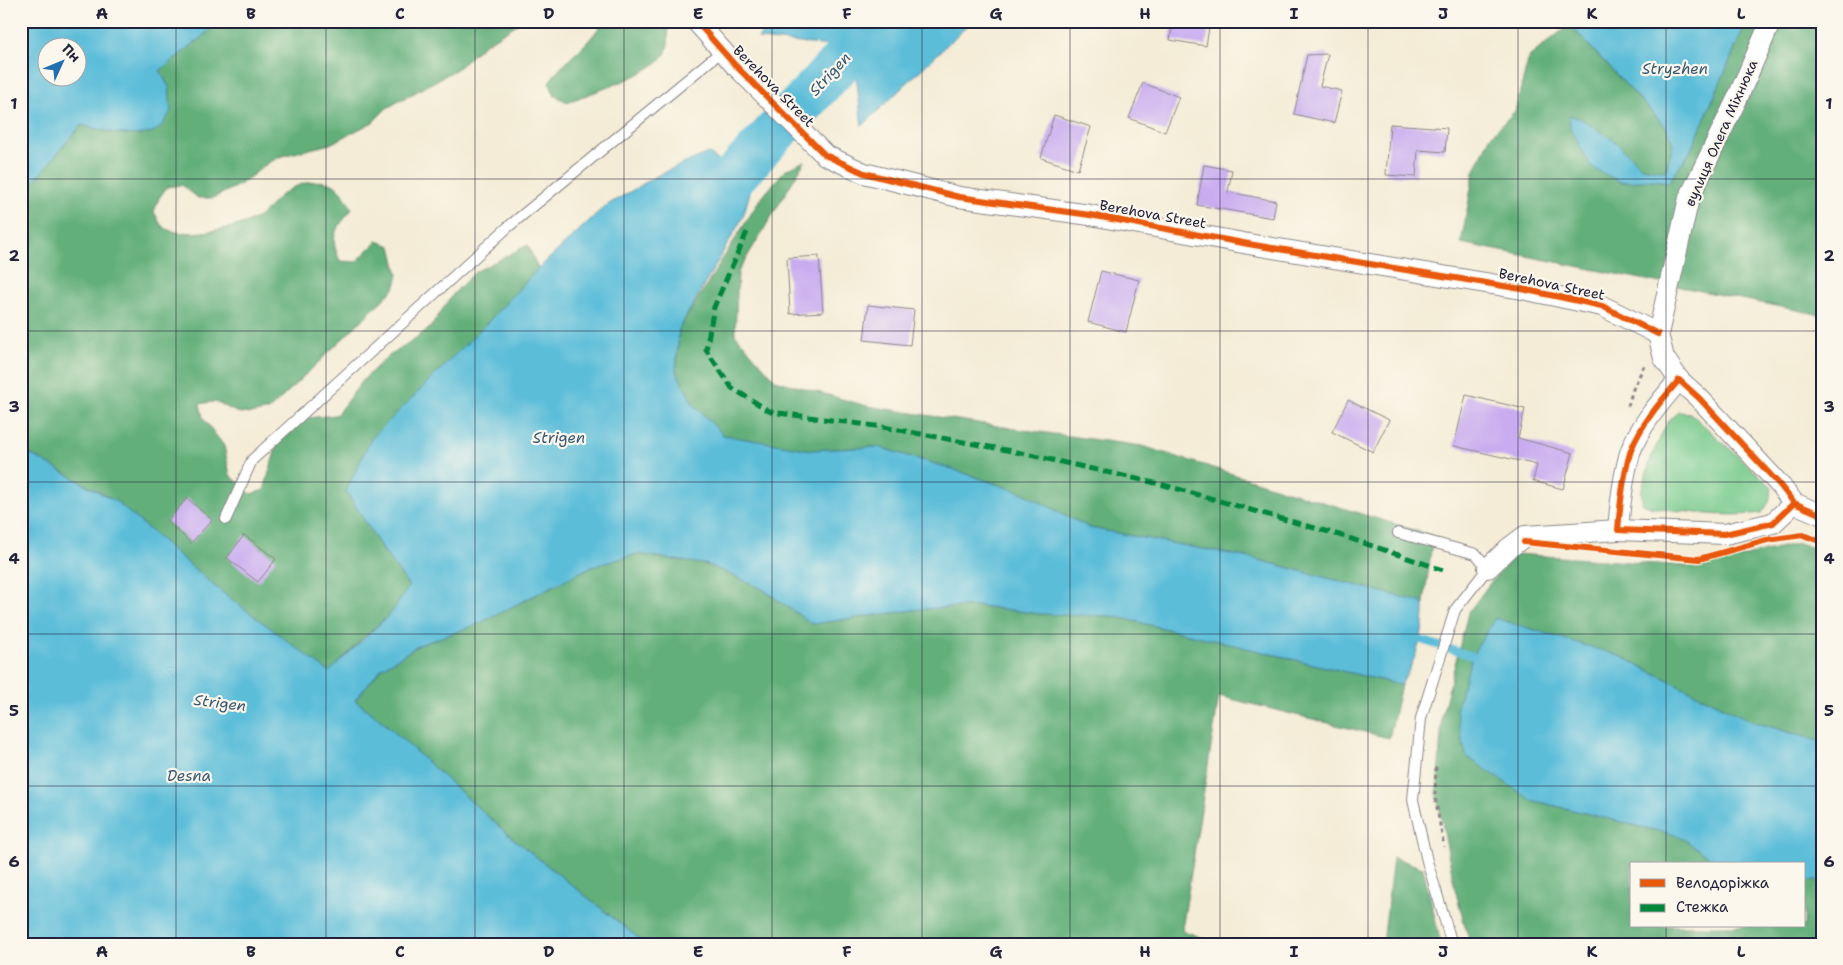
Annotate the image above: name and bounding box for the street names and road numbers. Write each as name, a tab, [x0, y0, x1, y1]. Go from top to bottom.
street label: Berehova Street	[729, 41, 819, 131]
street label: вулиця Олега Міхнюка	[1680, 57, 1762, 209]
street label: Berehova Street	[1098, 196, 1208, 232]
street label: Berehova Street	[1497, 264, 1607, 304]

